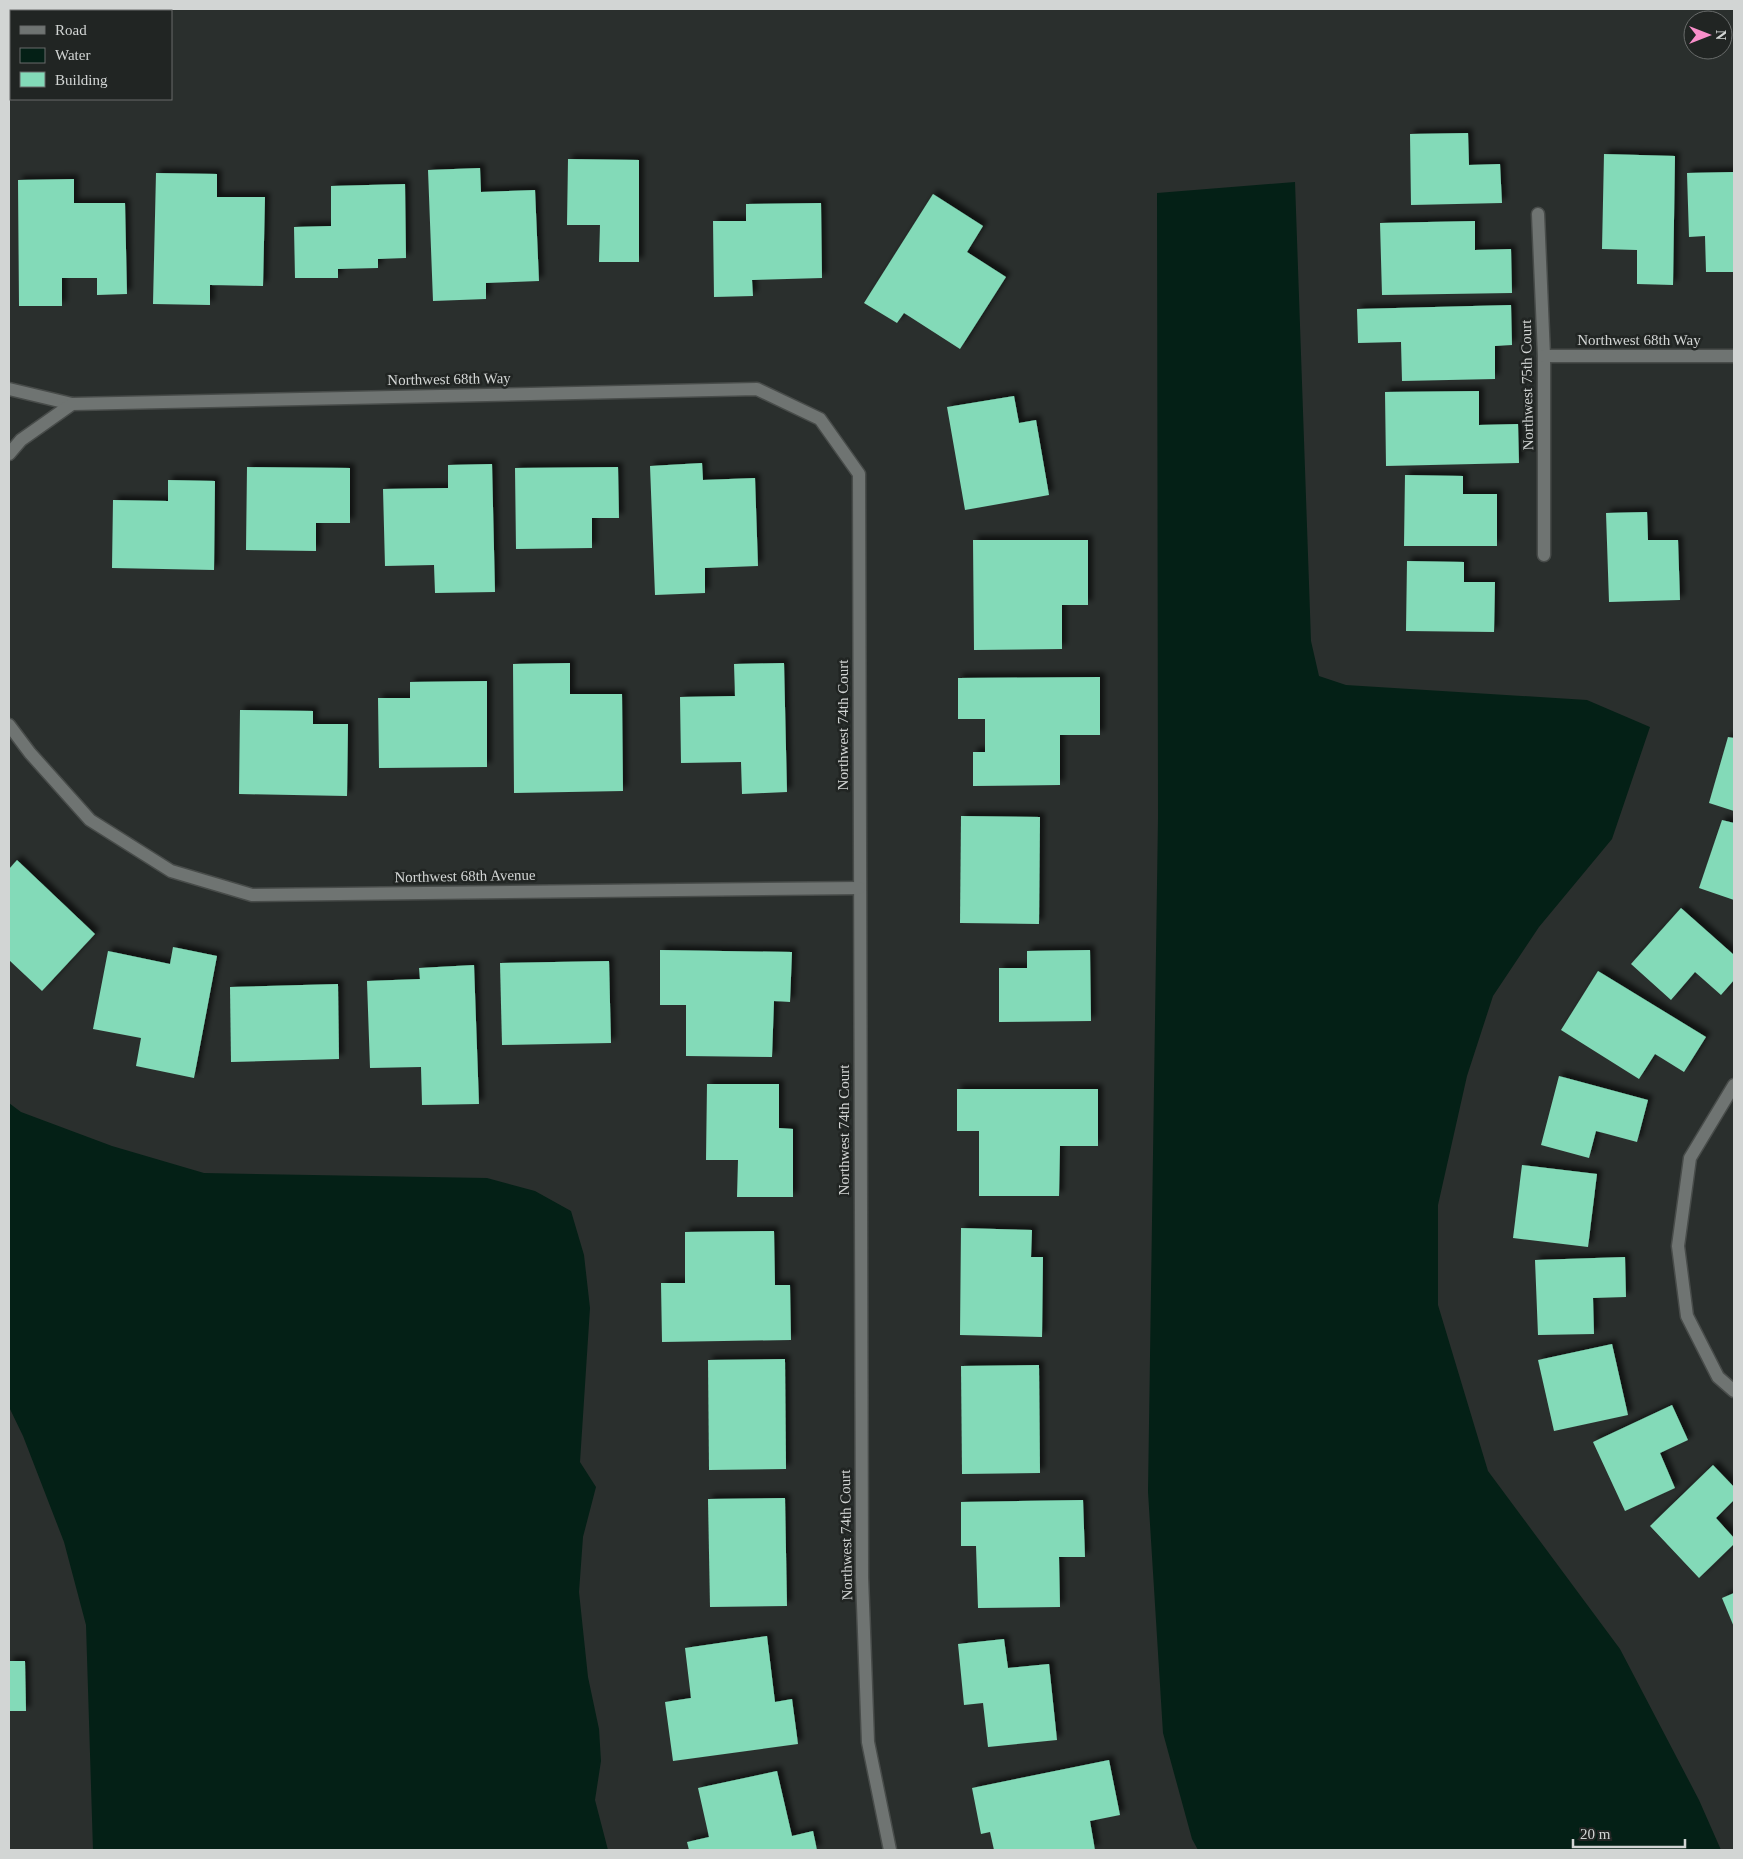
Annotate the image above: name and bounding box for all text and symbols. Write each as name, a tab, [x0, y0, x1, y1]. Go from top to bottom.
legend	[10, 10, 172, 100]
north arrow	[1683, 10, 1733, 60]
text: Road	[55, 22, 87, 38]
text: N	[1713, 30, 1728, 40]
text: Water	[55, 47, 90, 63]
text: Building	[55, 72, 108, 88]
street label: Northwest 75th Court	[1518, 319, 1536, 451]
street label: Northwest 68th Way	[1577, 332, 1701, 348]
street label: Northwest 68th Way	[387, 370, 511, 388]
street label: Northwest 74th Court	[835, 659, 851, 790]
street label: Northwest 68th Avenue	[394, 867, 536, 885]
street label: Northwest 74th Court	[836, 1064, 852, 1195]
street label: Northwest 74th Court	[837, 1469, 855, 1601]
scale bar	[1573, 1816, 1686, 1848]
text: 20 m	[1580, 1826, 1611, 1842]

